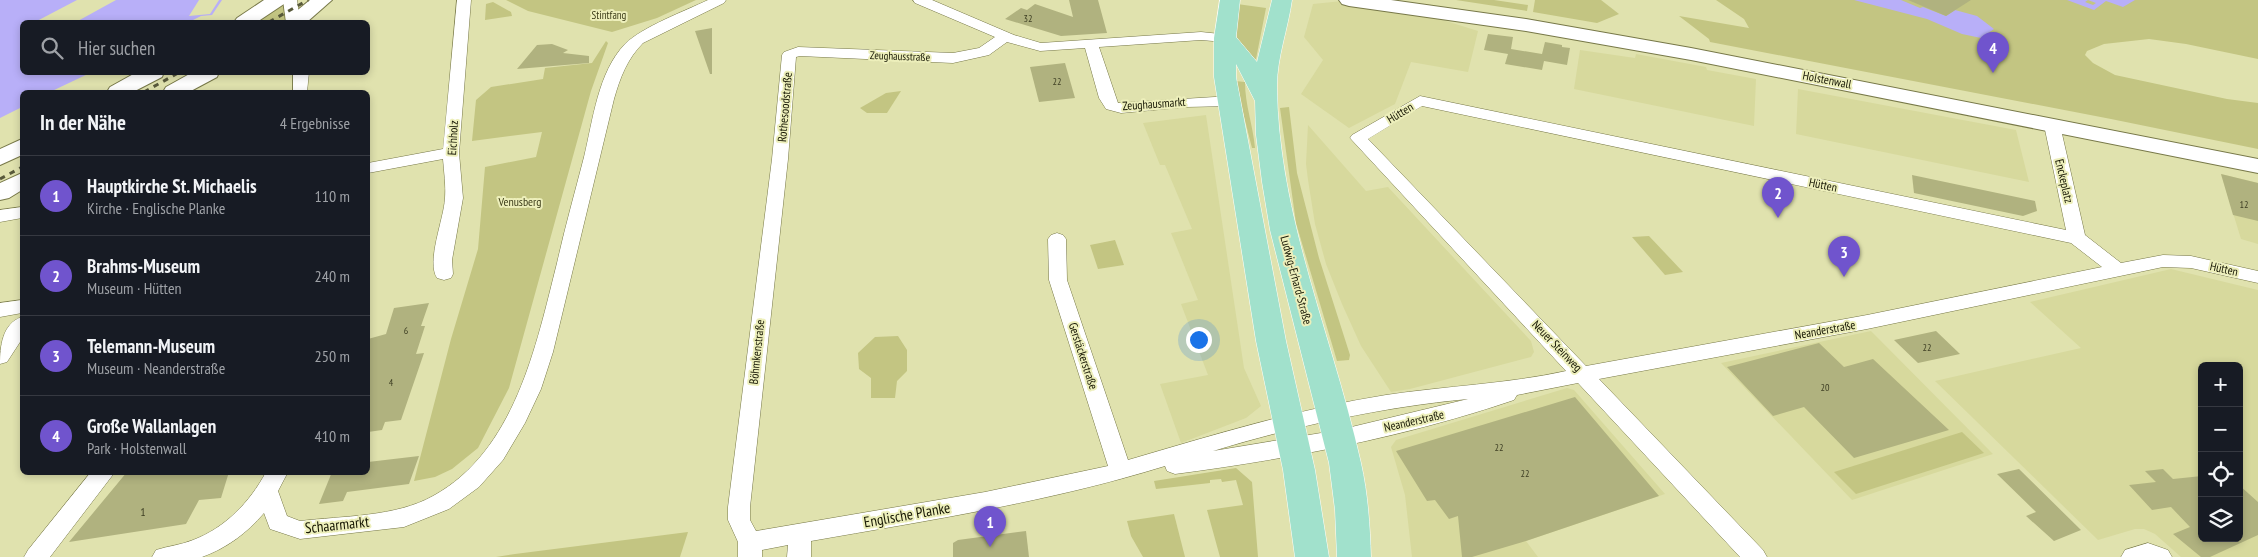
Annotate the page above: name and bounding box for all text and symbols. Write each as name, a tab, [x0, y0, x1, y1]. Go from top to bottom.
park label: Stintfang	[592, 8, 627, 22]
house number: 32	[1024, 12, 1033, 25]
search box	[20, 20, 370, 75]
pin: 4	[1977, 32, 2009, 73]
icon: search	[38, 34, 66, 62]
text: Hier suchen	[78, 36, 155, 60]
street label: Zeughausstraße	[870, 48, 931, 64]
street label: Holstenwall	[1801, 67, 1853, 92]
street label: Rothesoodstraße	[774, 71, 795, 142]
house number: 22	[1053, 75, 1062, 88]
street label: Zeughausmarkt	[1122, 94, 1187, 113]
street label: Hütten	[1384, 99, 1416, 126]
text: In der Nähe	[40, 109, 126, 136]
text: 4 Ergebnisse	[280, 113, 350, 133]
street label: Eichholz	[444, 120, 461, 156]
street label: Enckeplatz	[2052, 157, 2077, 204]
text: Hauptkirche St. Michaelis	[87, 174, 257, 198]
street label: Hütten	[1808, 174, 1839, 195]
pin: 2	[1762, 177, 1794, 218]
text: 1	[52, 186, 60, 206]
text: 110 m	[315, 186, 350, 206]
park label: Venusberg	[497, 194, 542, 209]
text: Kirche · Englische Planke	[87, 198, 225, 218]
house number: 12	[2240, 198, 2249, 211]
street label: Ludwig-Erhard-Straße	[1277, 234, 1316, 326]
pin: 3	[1828, 236, 1860, 277]
text: Brahms-Museum	[87, 254, 200, 278]
street label: Hütten	[2209, 258, 2240, 279]
text: 2	[52, 266, 60, 286]
text: 240 m	[315, 266, 350, 286]
text: Museum · Hütten	[87, 278, 182, 298]
street label: Neuer Steinweg	[1529, 317, 1586, 374]
street label: Neanderstraße	[1793, 317, 1856, 342]
street label: Böhmkenstraße	[746, 319, 767, 385]
street label: Gerstäckerstraße	[1066, 320, 1101, 391]
house number: 6	[404, 324, 409, 337]
your location	[1186, 327, 1212, 353]
text: Telemann-Museum	[87, 334, 215, 358]
house number: 22	[1923, 341, 1932, 354]
text: 3	[52, 346, 60, 366]
text: 250 m	[315, 346, 350, 366]
text: Museum · Neanderstraße	[87, 358, 225, 378]
map controls	[2198, 362, 2243, 542]
button: +	[2198, 362, 2243, 407]
house number: 4	[389, 376, 394, 389]
house number: 20	[1821, 381, 1830, 394]
street label: Neanderstraße	[1382, 406, 1445, 435]
button: −	[2198, 407, 2243, 452]
text: Große Wallanlagen	[87, 414, 216, 438]
text: 4	[52, 426, 60, 446]
text: 410 m	[315, 426, 350, 446]
text: Park · Holstenwall	[87, 438, 186, 458]
house number: 22	[1495, 441, 1504, 454]
button: locate	[2198, 452, 2243, 497]
house number: 22	[1521, 467, 1530, 480]
button: layers	[2198, 497, 2243, 542]
street label: Englische Planke	[862, 498, 952, 531]
house number: 1	[140, 504, 146, 519]
pin: 1	[974, 506, 1006, 547]
street label: Schaarmarkt	[304, 512, 370, 537]

